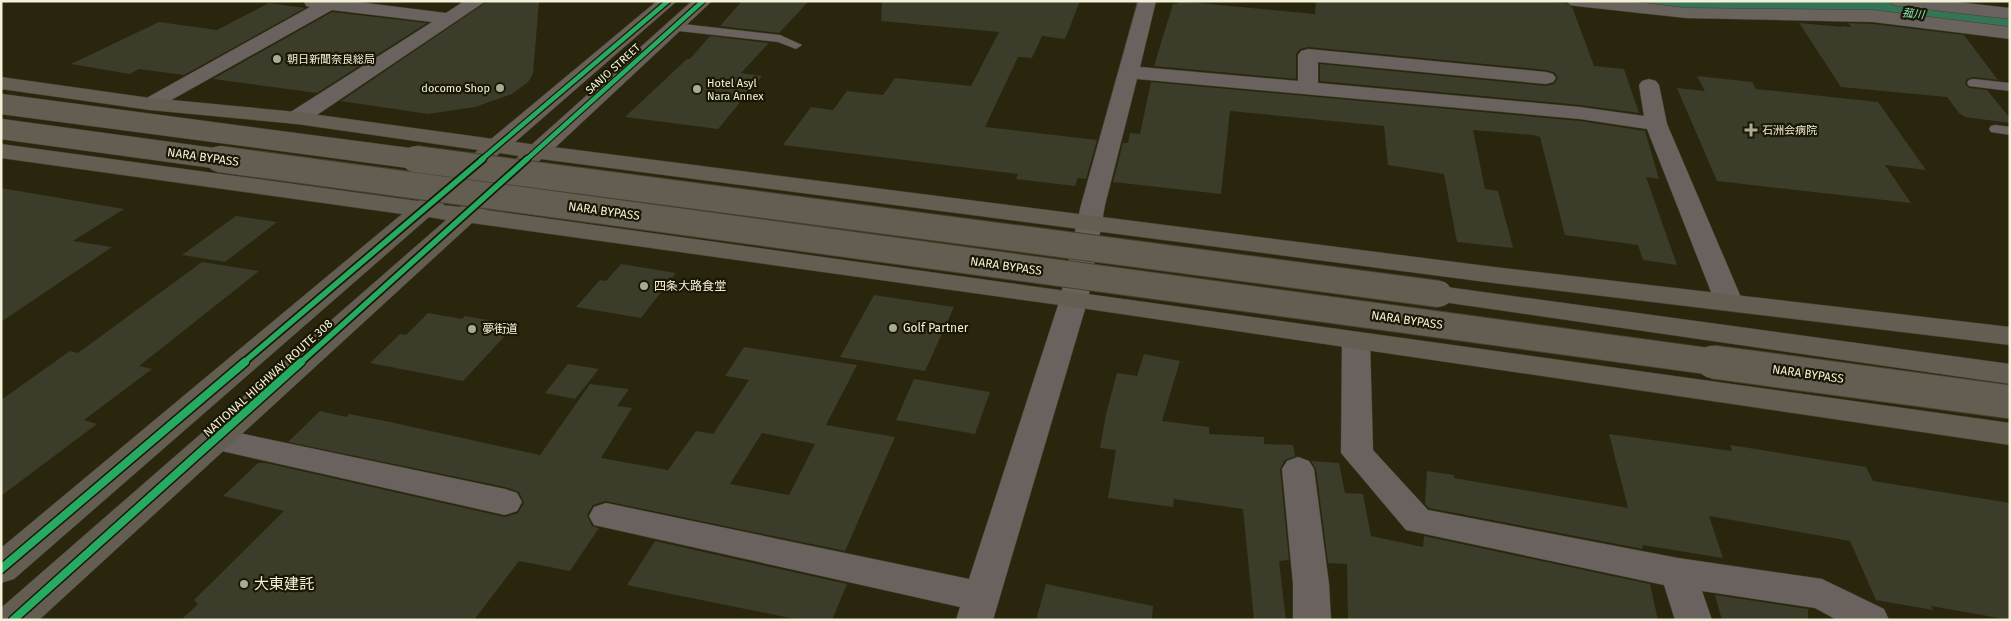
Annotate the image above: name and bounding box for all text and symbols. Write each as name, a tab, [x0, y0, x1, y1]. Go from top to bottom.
water label: 菰川	[1901, 6, 1926, 22]
street label: SANJO STREET	[583, 41, 643, 97]
marker: 朝日新聞奈良総局	[271, 53, 283, 65]
place label: 朝日新聞奈良総局	[287, 53, 375, 66]
place label: Hotel Asyl Nara Annex	[707, 77, 764, 103]
place label: docomo Shop	[421, 82, 490, 95]
marker: docomo Shop	[494, 82, 506, 94]
marker: Hotel Asyl Nara Annex	[691, 83, 703, 95]
marker: 石洲会病院	[1744, 123, 1758, 137]
place label: 石洲会病院	[1762, 124, 1817, 137]
street label: NARA BYPASS	[166, 145, 240, 169]
street label: NARA BYPASS	[567, 199, 641, 223]
street label: NARA BYPASS	[969, 254, 1043, 278]
place label: 四条大路食堂	[654, 279, 726, 293]
marker: 四条大路食堂	[638, 280, 650, 292]
street label: NARA BYPASS	[1370, 308, 1444, 332]
street label: NATIONAL HIGHWAY ROUTE 308	[201, 316, 336, 440]
place label: Golf Partner	[903, 321, 969, 335]
place label: 夢街道	[482, 322, 518, 336]
marker: Golf Partner	[887, 322, 899, 334]
marker: 夢街道	[466, 323, 478, 335]
street label: NARA BYPASS	[1771, 362, 1845, 386]
place label: 大東建託	[254, 575, 314, 593]
marker: 大東建託	[238, 578, 250, 590]

